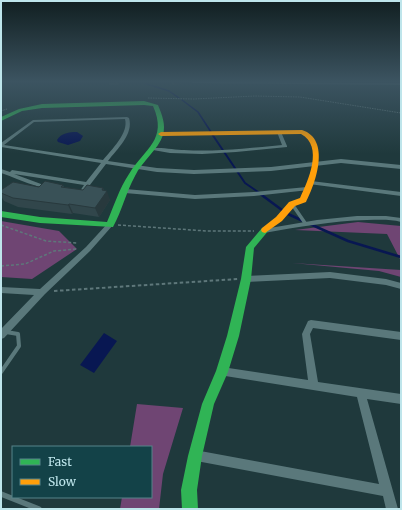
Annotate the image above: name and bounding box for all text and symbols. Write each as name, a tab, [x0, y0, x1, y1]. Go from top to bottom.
legend	[12, 446, 152, 498]
text: Fast	[48, 454, 72, 469]
text: Slow	[48, 474, 77, 489]

